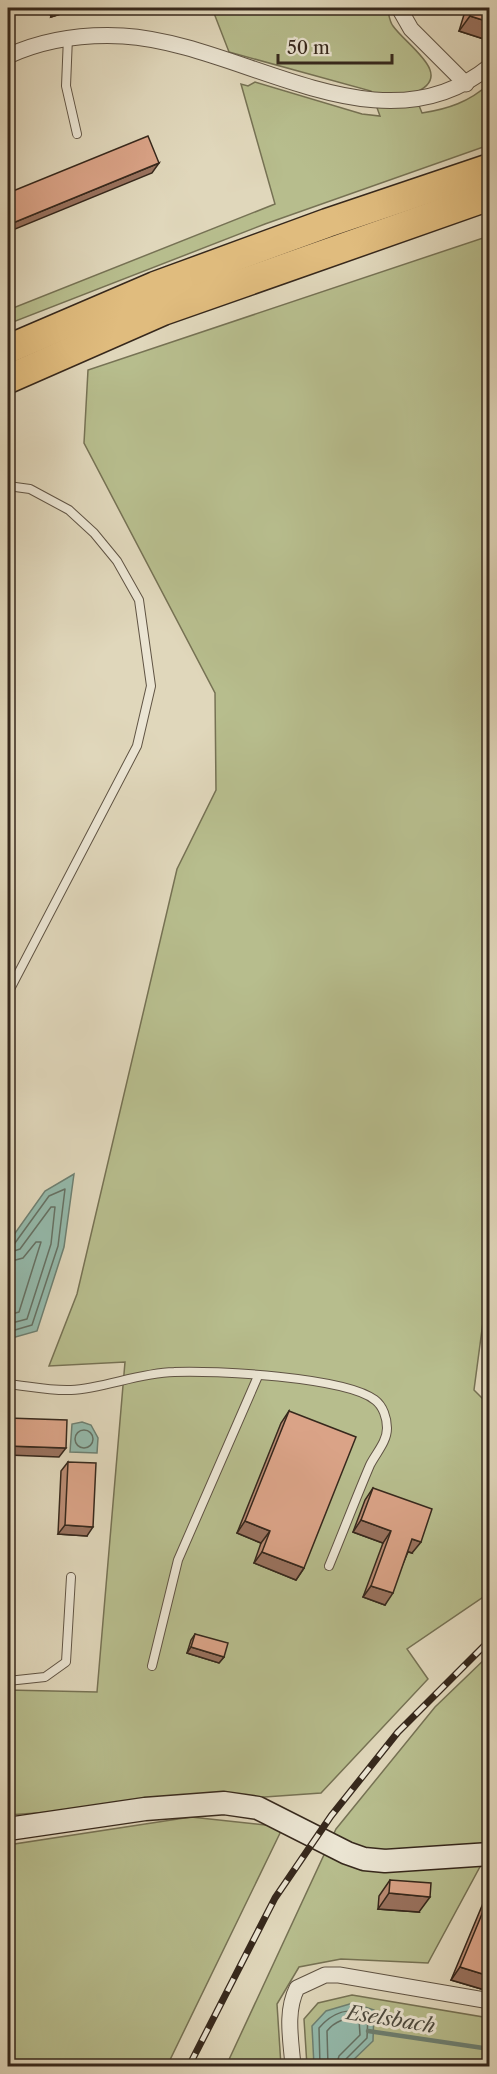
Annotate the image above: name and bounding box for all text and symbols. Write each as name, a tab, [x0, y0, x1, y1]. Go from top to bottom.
scale bar	[278, 27, 392, 65]
text: 50 m	[287, 37, 330, 59]
water label: Eselsbach	[343, 2000, 437, 2038]

